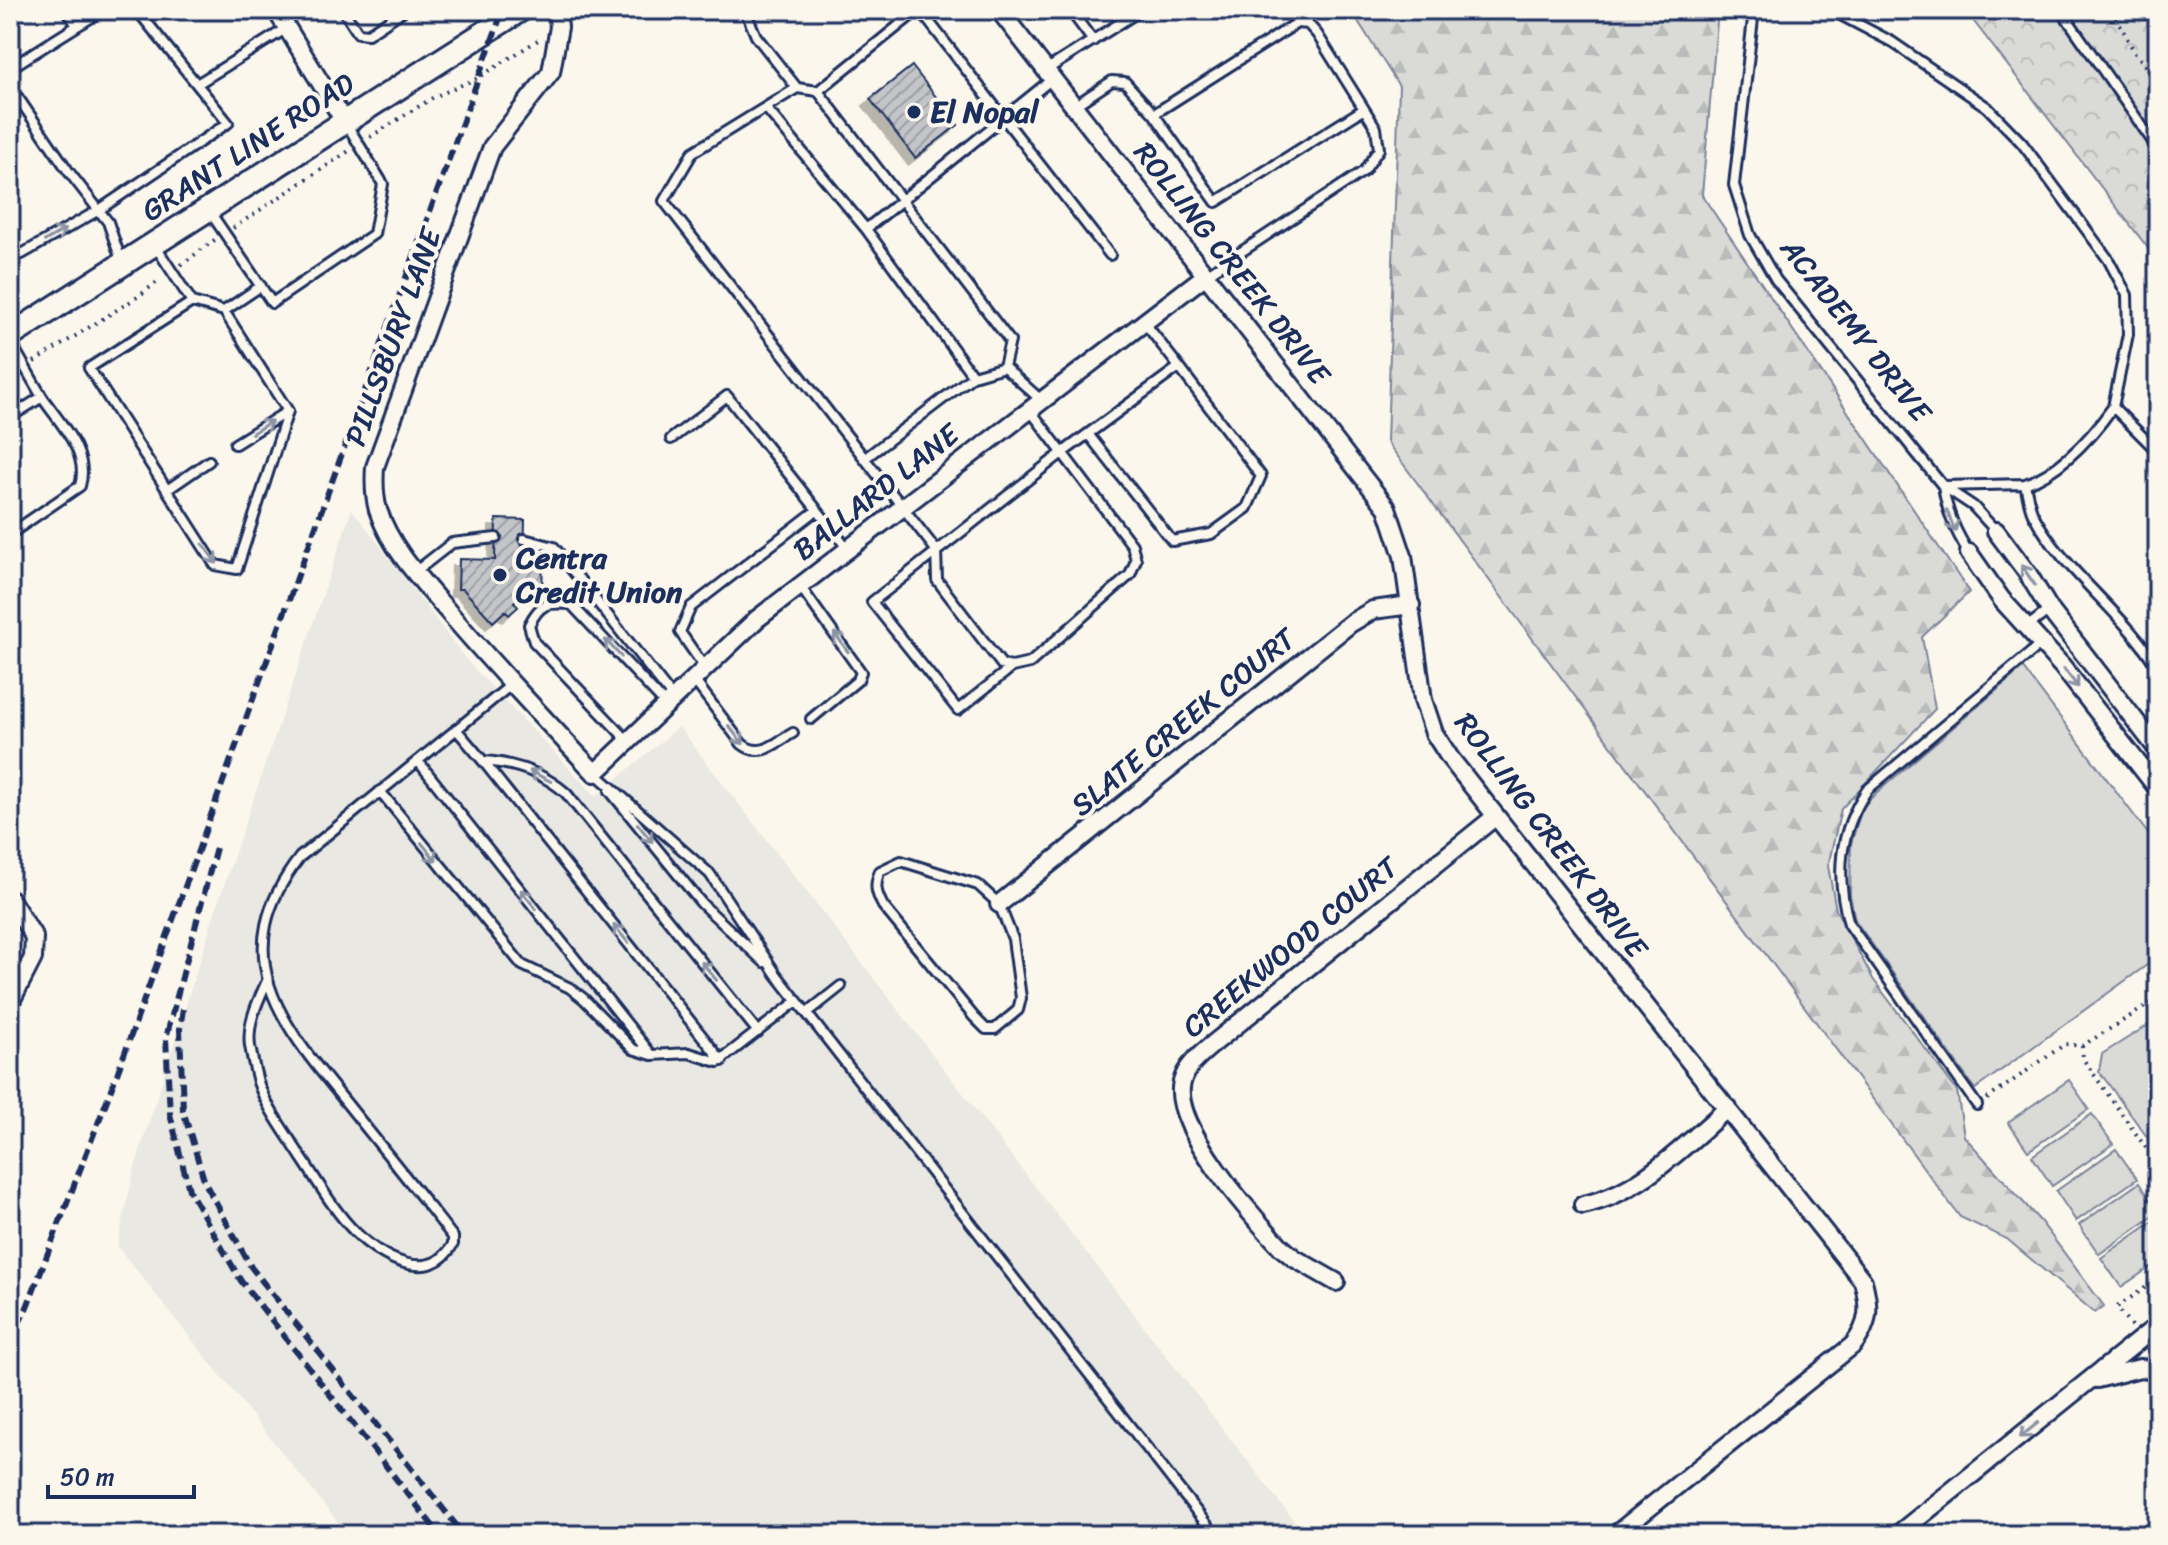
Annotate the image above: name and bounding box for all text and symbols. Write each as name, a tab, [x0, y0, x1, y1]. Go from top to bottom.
street label: GRANT LINE ROAD	[130, 57, 366, 237]
place label: El Nopal	[930, 85, 1040, 139]
marker: El Nopal	[905, 103, 923, 121]
street label: ROLLING CREEK DRIVE	[1119, 129, 1346, 399]
street label: PILLSBURY LANE	[328, 218, 458, 454]
street label: ACADEMY DRIVE	[1765, 225, 1947, 436]
one-way arrow	[43, 227, 66, 243]
street label: BALLARD LANE	[780, 408, 973, 575]
one-way arrow	[250, 419, 272, 436]
one-way arrow	[1945, 508, 1960, 533]
place label: Centra Credit Union	[515, 531, 683, 619]
one-way arrow	[200, 544, 218, 565]
one-way arrow	[2020, 565, 2036, 587]
marker: Centra Credit Union	[491, 566, 509, 584]
street label: SLATE CREEK COURT	[1058, 612, 1310, 830]
one-way arrow	[832, 631, 849, 653]
one-way arrow	[604, 639, 622, 659]
one-way arrow	[2063, 667, 2080, 688]
street label: ROLLING CREEK DRIVE	[1440, 700, 1663, 972]
one-way arrow	[727, 724, 744, 745]
one-way arrow	[528, 767, 552, 783]
one-way arrow	[636, 822, 653, 843]
one-way arrow	[421, 841, 438, 862]
street label: CREEKWOOD COURT	[1169, 841, 1412, 1052]
one-way arrow	[520, 889, 537, 910]
one-way arrow	[612, 924, 629, 945]
one-way arrow	[700, 962, 718, 982]
one-way arrow	[2019, 1421, 2040, 1439]
scale bar	[48, 1449, 194, 1499]
text: 50 m	[60, 1456, 115, 1498]

